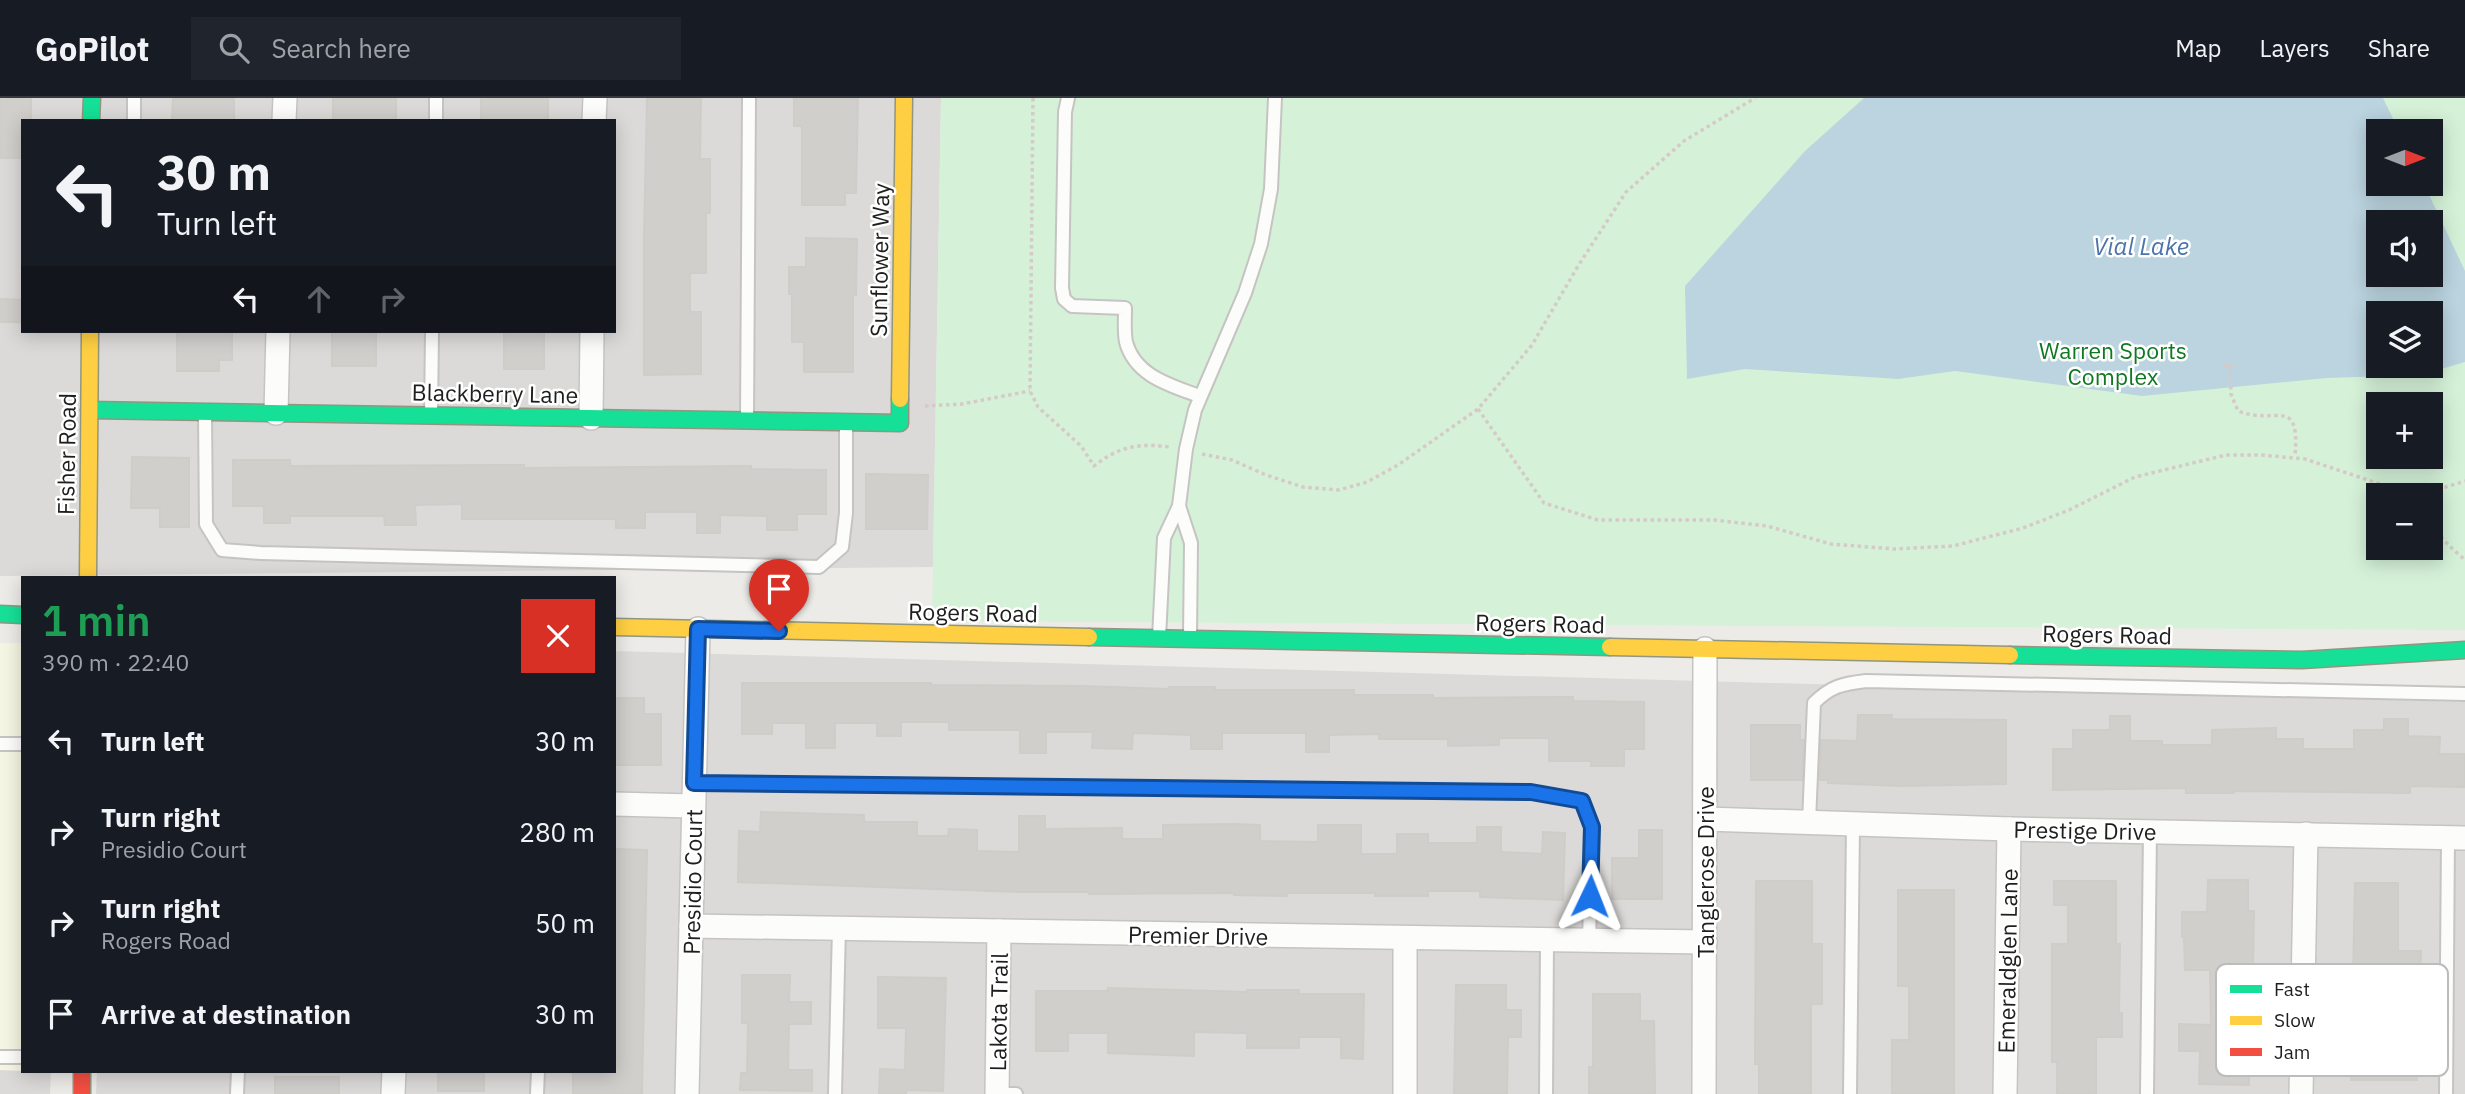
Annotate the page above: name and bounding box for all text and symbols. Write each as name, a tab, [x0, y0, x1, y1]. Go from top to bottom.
search box	[191, 17, 681, 80]
text: GoPilot	[35, 27, 149, 70]
icon: search	[215, 29, 253, 67]
text: Search here	[271, 31, 411, 65]
text: Map	[2175, 32, 2222, 64]
text: Layers	[2260, 32, 2330, 64]
text: Share	[2368, 32, 2430, 64]
north arrow	[2366, 119, 2443, 196]
map controls	[2366, 119, 2443, 560]
text: 30 m	[157, 140, 271, 203]
icon: left	[42, 147, 133, 238]
street label: Sunflower Way	[863, 182, 895, 337]
text: Turn left	[157, 202, 277, 244]
button: sound	[2366, 210, 2443, 287]
water label: Vial Lake	[2093, 230, 2189, 262]
icon: left	[227, 280, 265, 318]
icon: ahead	[300, 280, 338, 318]
icon: right	[373, 280, 411, 318]
button: layers	[2366, 301, 2443, 378]
park label: Warren Sports Complex	[2039, 335, 2187, 391]
street label: Blackberry Lane	[411, 377, 579, 409]
button: +	[2366, 392, 2443, 469]
street label: Fisher Road	[50, 393, 82, 515]
button: −	[2366, 483, 2443, 560]
pin	[749, 559, 809, 631]
icon: arrive	[760, 570, 798, 608]
text: 1 min	[42, 593, 151, 648]
street label: Rogers Road	[908, 596, 1038, 628]
button: close	[521, 599, 595, 673]
street label: Rogers Road	[1475, 607, 1605, 639]
street label: Rogers Road	[2042, 618, 2172, 650]
text: 390 m · 22:40	[42, 647, 189, 677]
icon: left	[42, 722, 80, 760]
text: Turn left	[101, 724, 204, 758]
text: 30 m	[535, 724, 595, 758]
street label: Tanglerose Drive	[1690, 786, 1720, 958]
text: Turn right	[101, 800, 220, 834]
street label: Presidio Court	[676, 809, 708, 955]
icon: right	[42, 813, 80, 851]
street label: Prestige Drive	[2013, 814, 2157, 846]
text: 280 m	[519, 815, 595, 849]
text: Presidio Court	[101, 834, 247, 864]
position arrow	[1553, 859, 1627, 933]
street label: Emeraldglen Lane	[1990, 868, 2024, 1054]
text: Turn right	[101, 891, 220, 925]
icon: right	[42, 904, 80, 942]
text: 50 m	[535, 906, 595, 940]
street label: Premier Drive	[1128, 919, 1268, 951]
text: Rogers Road	[101, 925, 231, 955]
street label: Lakota Trail	[982, 952, 1014, 1072]
legend	[2216, 964, 2448, 1076]
text: Fast	[2274, 977, 2310, 1001]
icon: arrive	[42, 995, 80, 1033]
text: Arrive at destination	[101, 997, 351, 1031]
text: 30 m	[535, 997, 595, 1031]
text: Slow	[2274, 1008, 2315, 1032]
text: Jam	[2274, 1040, 2310, 1064]

